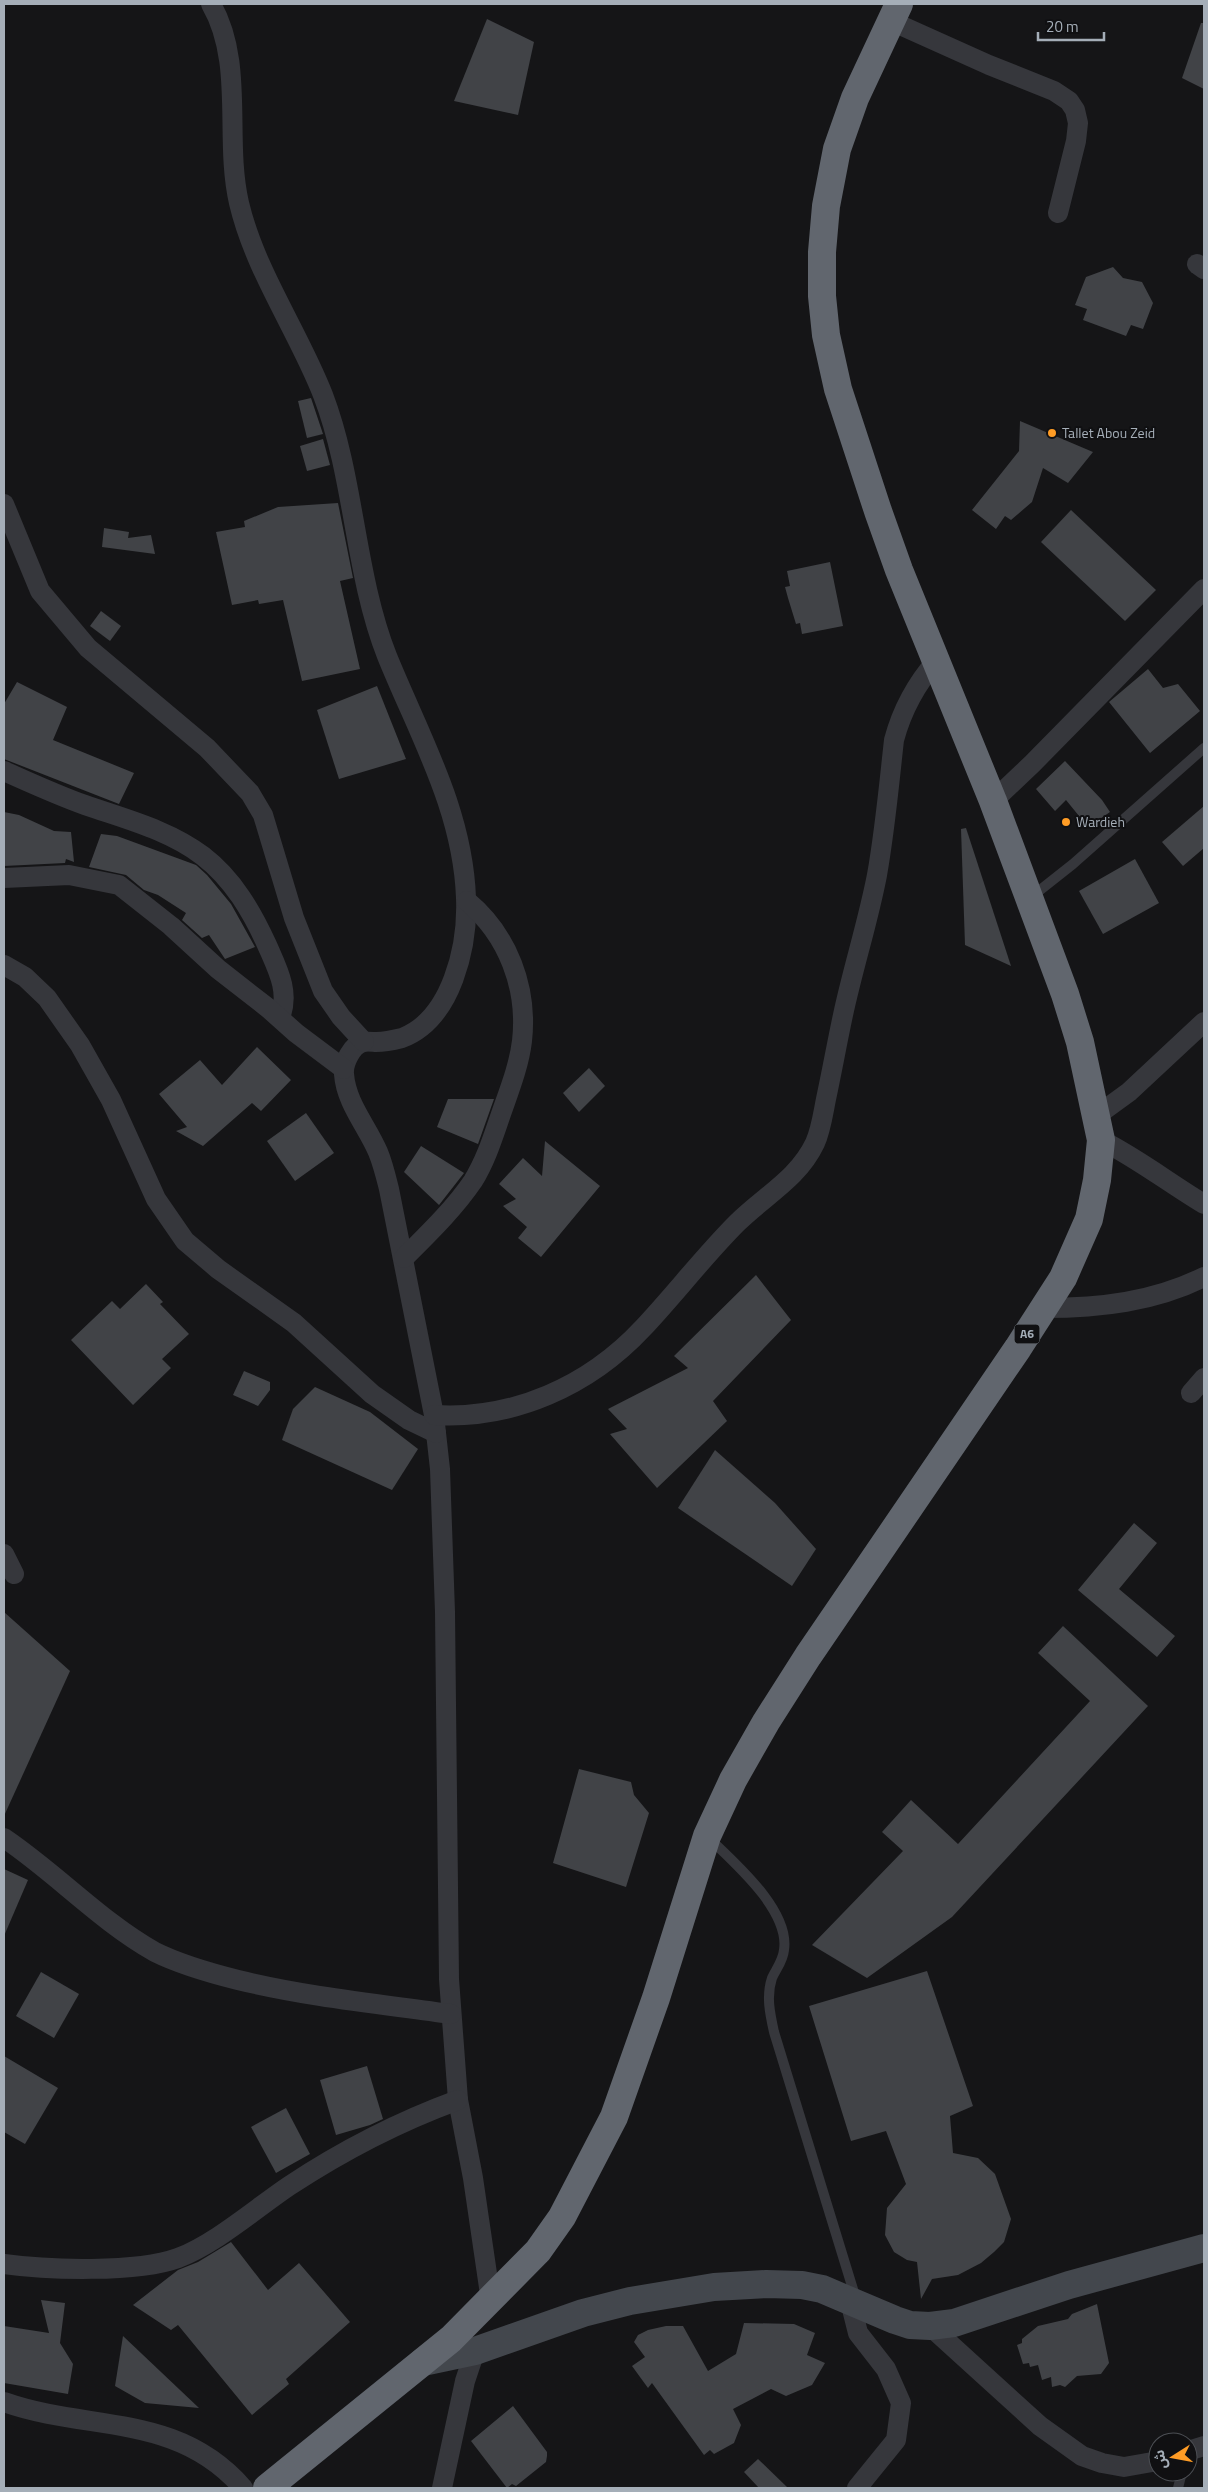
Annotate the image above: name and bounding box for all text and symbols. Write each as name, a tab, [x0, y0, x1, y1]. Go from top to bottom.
scale bar	[1038, 10, 1104, 42]
text: 20 m	[1046, 15, 1079, 38]
place label: Tallet Abou Zeid	[1062, 422, 1155, 443]
marker: Tallet Abou Zeid	[1046, 427, 1058, 439]
place label: Wardieh	[1076, 811, 1125, 832]
marker: Wardieh	[1060, 816, 1072, 828]
road number: A6	[1014, 1325, 1040, 1344]
north arrow	[1148, 2432, 1198, 2482]
text: ش	[1148, 2448, 1172, 2471]

